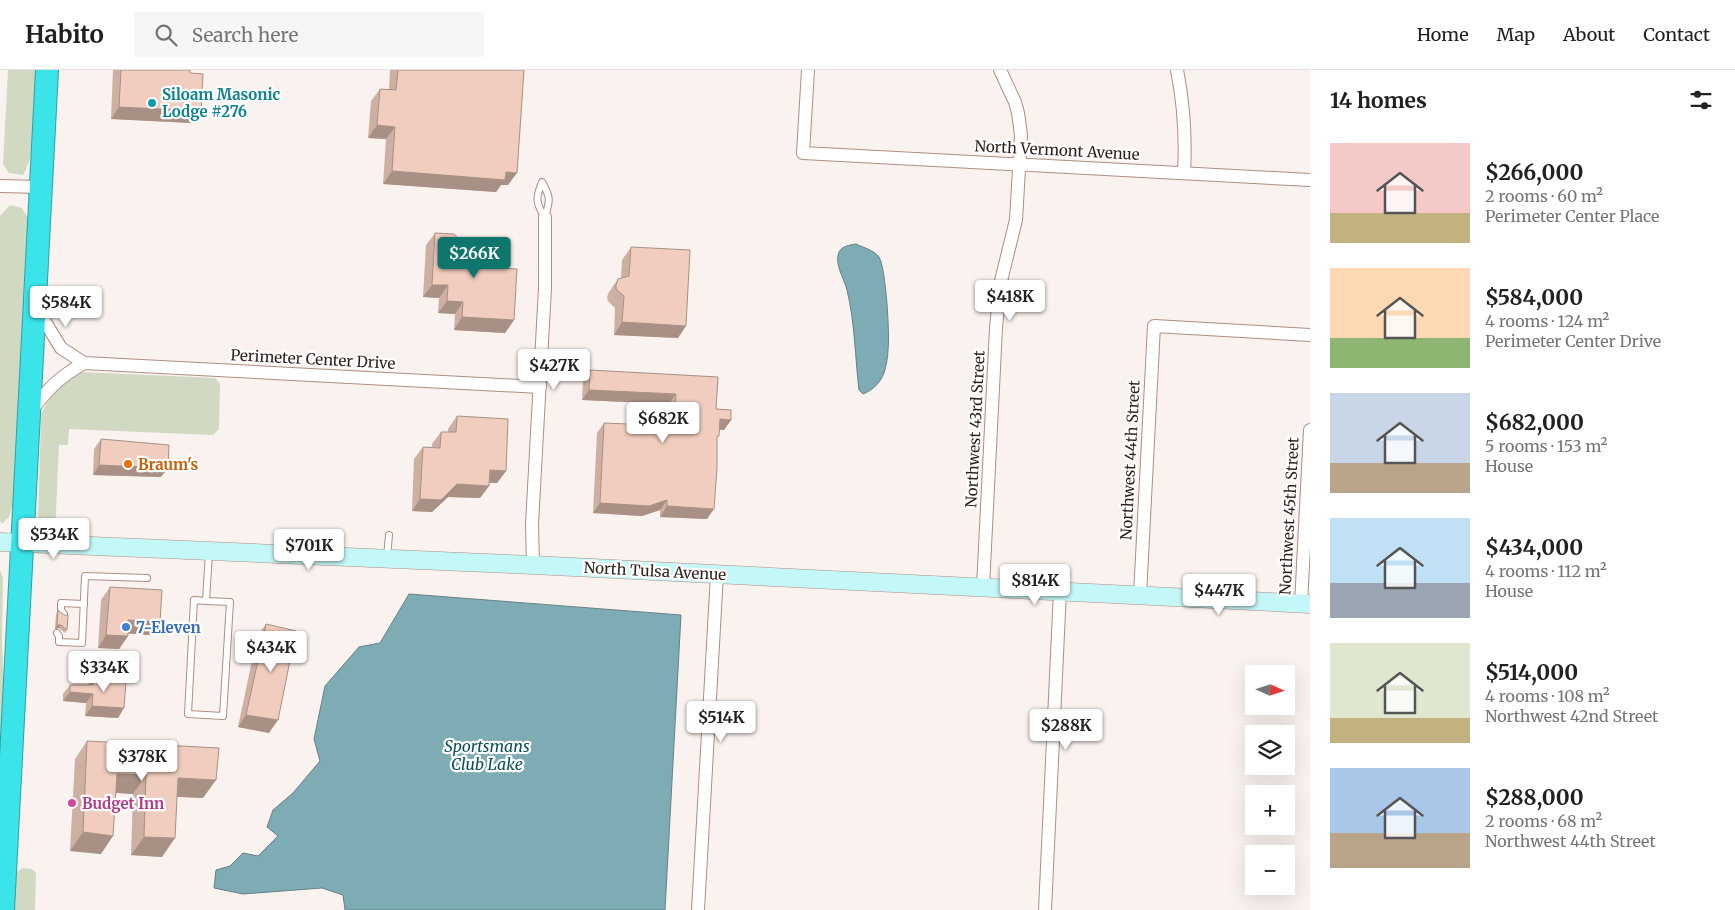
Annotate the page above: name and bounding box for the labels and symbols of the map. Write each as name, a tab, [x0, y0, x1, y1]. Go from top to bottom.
place label: Siloam Masonic Lodge #276	[162, 85, 280, 121]
marker: Siloam Masonic Lodge #276	[146, 97, 158, 109]
street label: North Vermont Avenue	[974, 136, 1140, 164]
pin: $266K	[439, 236, 509, 279]
pin: $418K	[975, 280, 1045, 322]
pin: $584K	[31, 286, 101, 328]
street label: Perimeter Center Drive	[230, 345, 396, 373]
pin: $427K	[519, 348, 589, 391]
street label: Northwest 43rd Street	[961, 350, 989, 508]
street label: Northwest 44th Street	[1116, 379, 1144, 540]
pin: $682K	[628, 402, 698, 444]
street label: Northwest 45th Street	[1275, 436, 1303, 595]
place label: Braum's	[138, 455, 199, 474]
marker: Braum's	[122, 458, 134, 470]
pin: $534K	[19, 518, 89, 560]
pin: $701K	[274, 528, 344, 571]
street label: North Tulsa Avenue	[583, 558, 727, 584]
pin: $814K	[1000, 564, 1070, 606]
pin: $447K	[1184, 574, 1254, 616]
place label: 7-Eleven	[136, 618, 201, 637]
marker: 7-Eleven	[120, 621, 132, 633]
pin: $434K	[236, 630, 306, 673]
pin: $334K	[69, 650, 139, 693]
north arrow	[1245, 665, 1295, 715]
pin: $514K	[686, 700, 756, 743]
pin: $288K	[1031, 708, 1101, 751]
water label: Sportsmans Club Lake	[444, 736, 530, 774]
pin: $378K	[107, 740, 177, 782]
place label: Budget Inn	[82, 794, 164, 813]
marker: Budget Inn	[66, 797, 78, 809]

